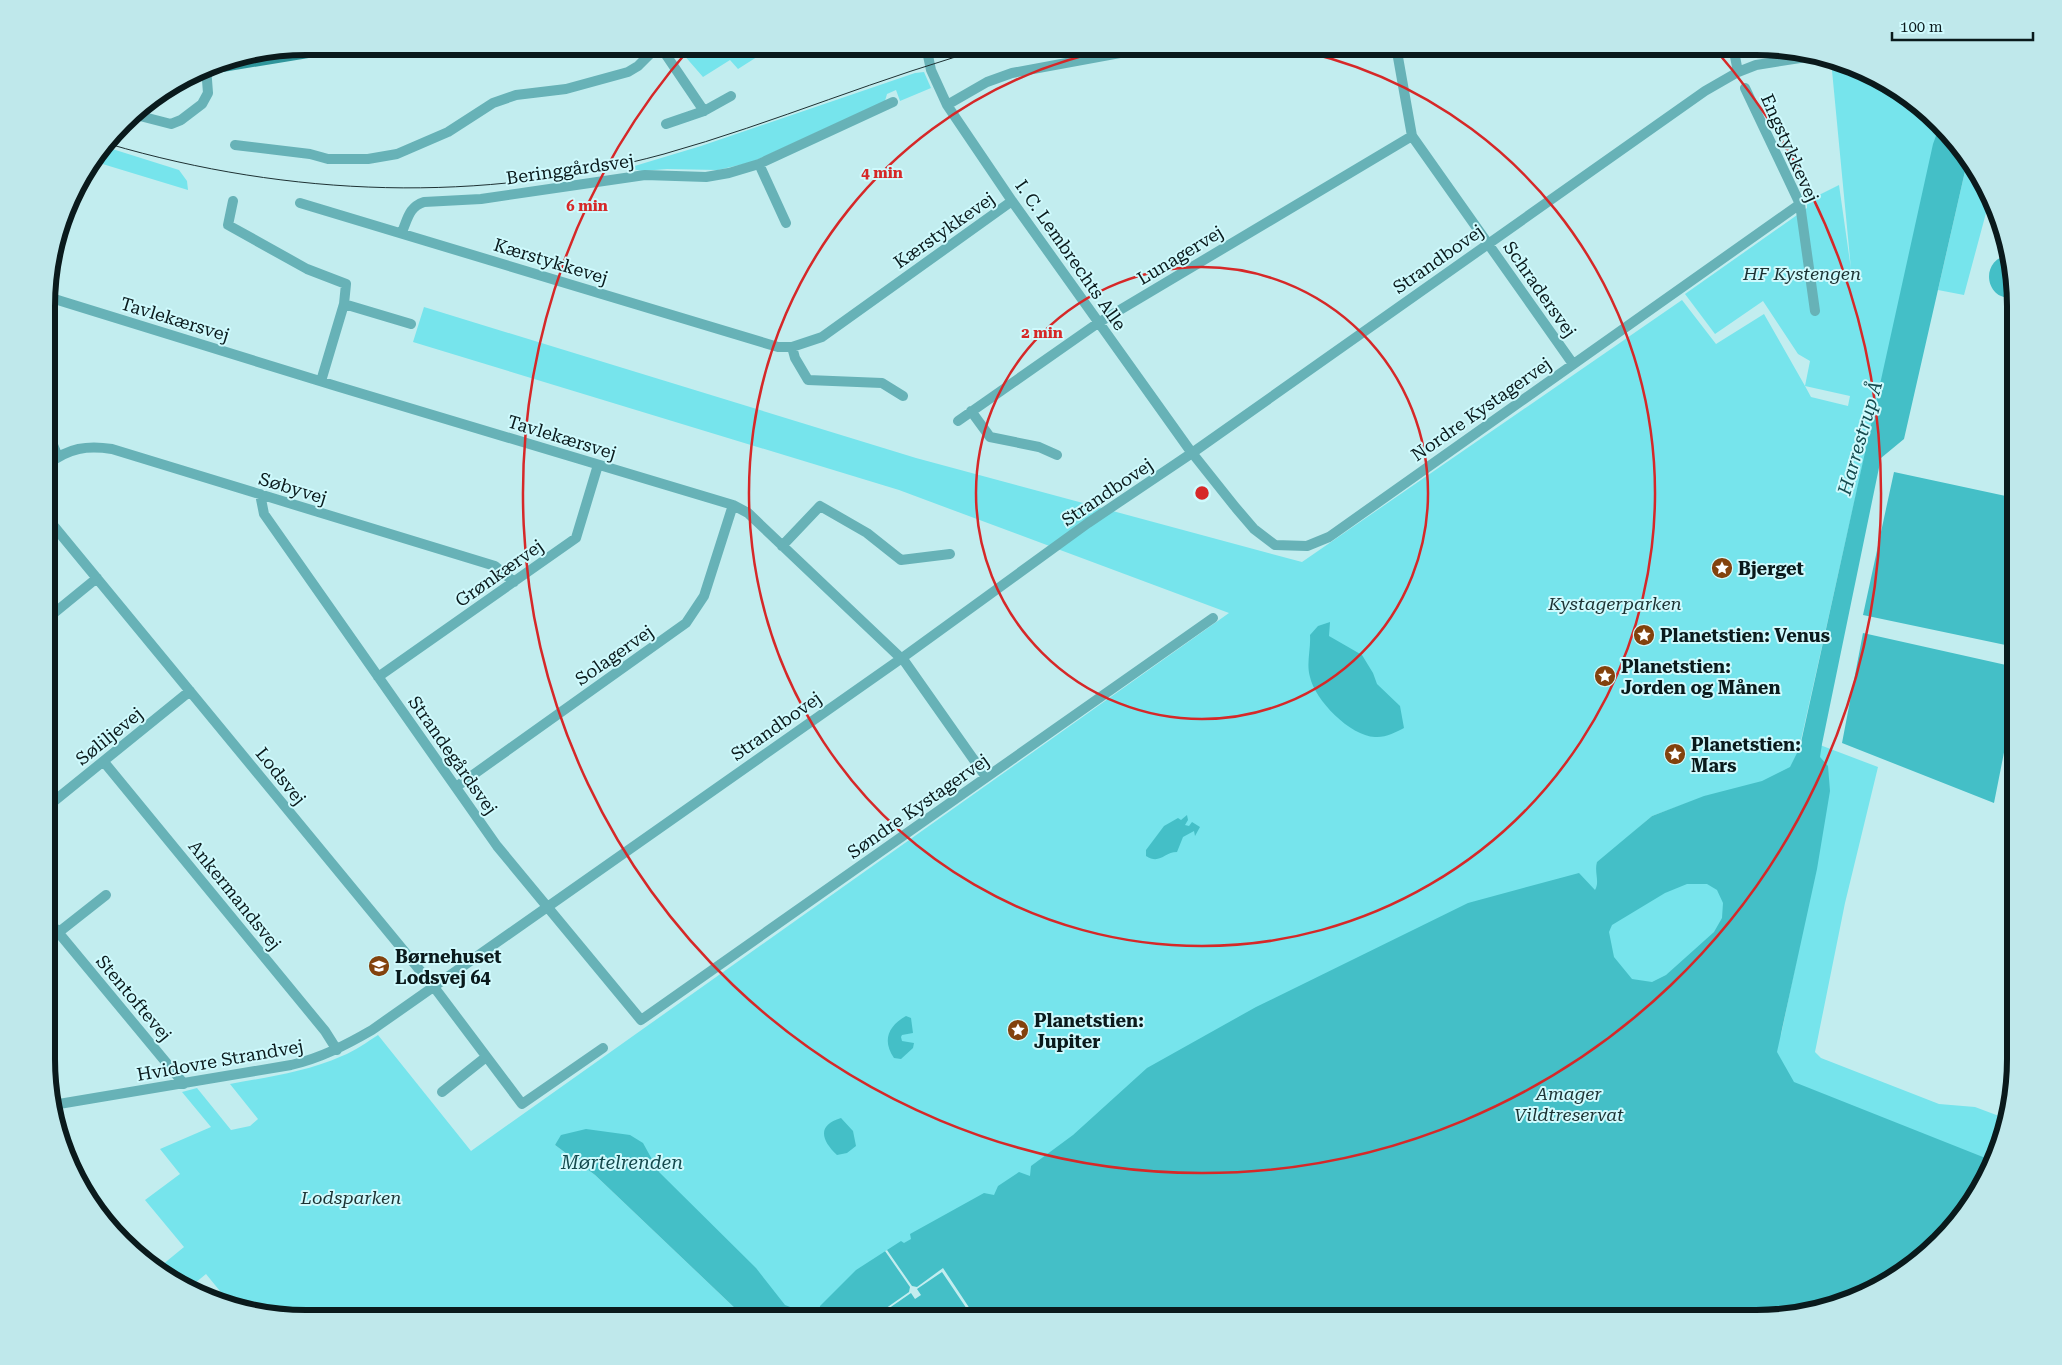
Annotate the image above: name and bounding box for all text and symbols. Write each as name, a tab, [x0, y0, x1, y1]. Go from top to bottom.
scale bar	[1892, 10, 2033, 42]
text: 100 m	[1900, 18, 1943, 36]
street label: Engstykkevej	[1757, 91, 1823, 205]
street label: Beringgårdsvej	[505, 150, 635, 188]
text: 4 min	[861, 164, 903, 182]
street label: I. C. Lembrechts Alle	[1011, 176, 1131, 334]
street label: Kærstykkevej	[890, 187, 998, 273]
text: 6 min	[566, 197, 608, 215]
street label: Strandbovej	[1389, 220, 1487, 298]
street label: Lunagervej	[1133, 221, 1227, 289]
street label: Kærstykkevej	[491, 234, 611, 288]
street label: Schradersvej	[1499, 237, 1581, 341]
park label: HF Kystengen	[1742, 263, 1861, 284]
street label: Tavlekærsvej	[118, 292, 232, 346]
text: 2 min	[1021, 324, 1063, 342]
street label: Nordre Kystagervej	[1407, 353, 1555, 465]
water label: Harrestrup Å	[1832, 378, 1887, 499]
street label: Tavlekærsvej	[505, 410, 619, 464]
street label: Strandbovej	[1057, 454, 1157, 530]
street label: Søbyvej	[256, 468, 330, 508]
centre of rings	[1193, 484, 1211, 502]
street label: Grønkærvej	[451, 535, 547, 611]
place icon: Bjerget	[1710, 556, 1734, 580]
place label: Bjerget	[1738, 558, 1804, 579]
park label: Kystagerparken	[1547, 593, 1682, 614]
street label: Solagervej	[571, 620, 657, 690]
place icon: Planetstien: Venus	[1632, 623, 1656, 647]
place label: Planetstien: Venus	[1660, 625, 1830, 646]
place label: Planetstien: Jorden og Månen	[1621, 656, 1780, 698]
place icon: Planetstien: Jorden og Månen	[1593, 664, 1617, 688]
street label: Strandbovej	[727, 687, 825, 765]
street label: Strandegårdsvej	[404, 692, 502, 818]
street label: Søliljevej	[71, 703, 147, 769]
place label: Planetstien: Mars	[1691, 734, 1801, 776]
place icon: Planetstien: Mars	[1663, 742, 1687, 766]
street label: Lodsvej	[252, 743, 310, 809]
street label: Søndre Kystagervej	[843, 749, 993, 863]
street label: Ankermandsvej	[184, 836, 286, 954]
place label: Børnehuset Lodsvej 64	[395, 946, 502, 988]
street label: Stentoftevej	[92, 951, 176, 1045]
school or university icon: Børnehuset Lodsvej 64	[367, 954, 391, 978]
place label: Planetstien: Jupiter	[1034, 1010, 1144, 1052]
place icon: Planetstien: Jupiter	[1006, 1018, 1030, 1042]
street label: Hvidovre Strandvej	[135, 1035, 305, 1085]
park label: Amager Vildtreservat	[1514, 1083, 1624, 1125]
water label: Mørtelrenden	[560, 1151, 683, 1174]
park label: Lodsparken	[300, 1187, 401, 1208]

